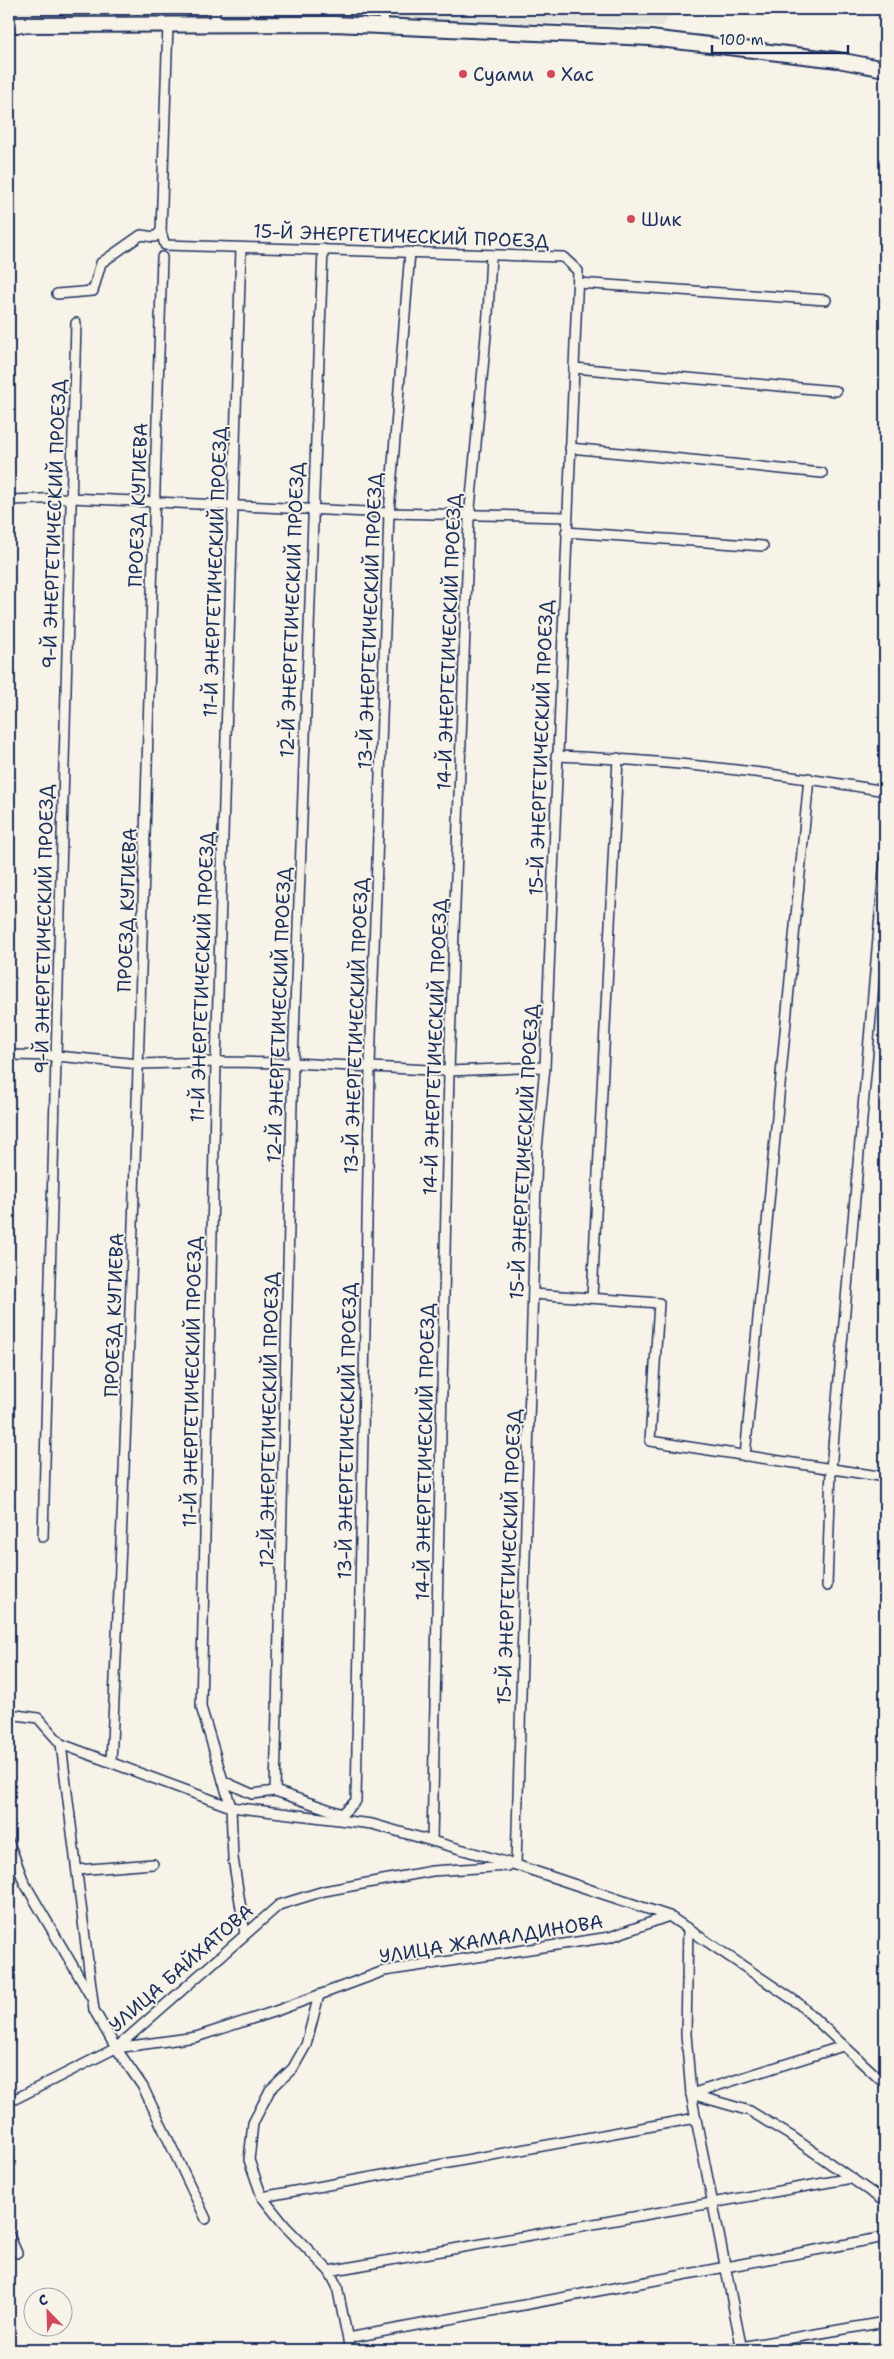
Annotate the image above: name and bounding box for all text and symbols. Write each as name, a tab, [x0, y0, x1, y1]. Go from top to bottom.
scale bar	[712, 22, 848, 54]
text: 100 m	[719, 30, 764, 50]
place label: Суами	[473, 62, 534, 87]
place label: Хас	[561, 62, 594, 87]
marker: Суами	[457, 68, 469, 80]
marker: Хас	[545, 68, 557, 80]
place label: Шик	[641, 207, 682, 232]
marker: Шик	[625, 213, 637, 225]
street label: 15-Й ЭНЕРГЕТИЧЕСКИЙ ПРОЕЗД	[253, 218, 550, 254]
street label: 9-Й ЭНЕРГЕТИЧЕСКИЙ ПРОЕЗД	[36, 378, 72, 669]
street label: ПРОЕЗД КУГИЕВА	[123, 422, 153, 588]
street label: 11-Й ЭНЕРГЕТИЧЕСКИЙ ПРОЕЗД	[197, 425, 233, 718]
street label: 12-Й ЭНЕРГЕТИЧЕСКИЙ ПРОЕЗД	[274, 461, 310, 758]
street label: 13-Й ЭНЕРГЕТИЧЕСКИЙ ПРОЕЗД	[352, 472, 388, 770]
street label: 14-Й ЭНЕРГЕТИЧЕСКИЙ ПРОЕЗД	[431, 492, 467, 791]
street label: 15-Й ЭНЕРГЕТИЧЕСКИЙ ПРОЕЗД	[523, 599, 559, 896]
street label: 9-Й ЭНЕРГЕТИЧЕСКИЙ ПРОЕЗД	[29, 783, 59, 1074]
street label: ПРОЕЗД КУГИЕВА	[112, 827, 142, 993]
street label: 11-Й ЭНЕРГЕТИЧЕСКИЙ ПРОЕЗД	[184, 830, 220, 1123]
street label: 12-Й ЭНЕРГЕТИЧЕСКИЙ ПРОЕЗД	[261, 866, 297, 1163]
street label: 13-Й ЭНЕРГЕТИЧЕСКИЙ ПРОЕЗД	[338, 877, 374, 1175]
street label: 14-Й ЭНЕРГЕТИЧЕСКИЙ ПРОЕЗД	[417, 897, 453, 1196]
street label: 15-Й ЭНЕРГЕТИЧЕСКИЙ ПРОЕЗД	[504, 1003, 544, 1300]
street label: ПРОЕЗД КУГИЕВА	[99, 1232, 129, 1398]
street label: 11-Й ЭНЕРГЕТИЧЕСКИЙ ПРОЕЗД	[177, 1235, 207, 1528]
street label: 12-Й ЭНЕРГЕТИЧЕСКИЙ ПРОЕЗД	[254, 1271, 284, 1568]
street label: 13-Й ЭНЕРГЕТИЧЕСКИЙ ПРОЕЗД	[332, 1282, 362, 1580]
street label: 14-Й ЭНЕРГЕТИЧЕСКИЙ ПРОЕЗД	[410, 1303, 440, 1601]
street label: 15-Й ЭНЕРГЕТИЧЕСКИЙ ПРОЕЗД	[491, 1408, 527, 1705]
street label: УЛИЦА БАЙХАТОВА	[103, 1898, 259, 2038]
street label: УЛИЦА ЖАМАЛДИНОВА	[377, 1909, 605, 1969]
north arrow	[22, 2286, 72, 2336]
text: С	[35, 2290, 50, 2310]

